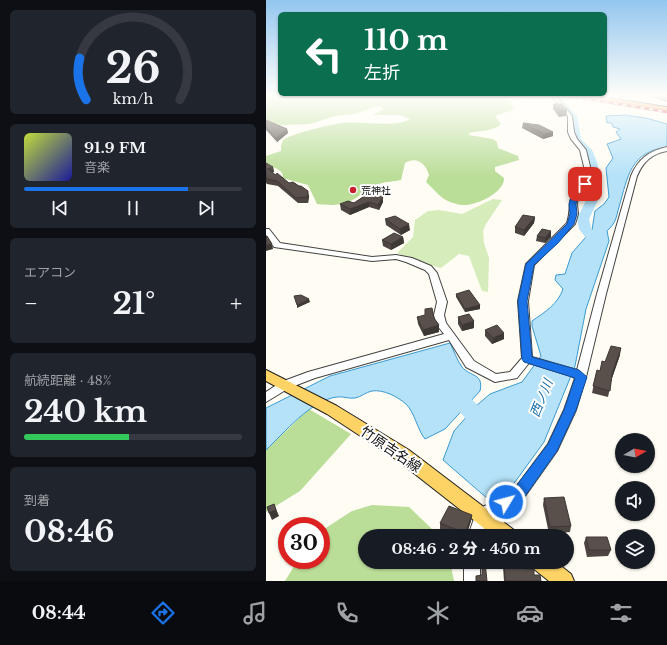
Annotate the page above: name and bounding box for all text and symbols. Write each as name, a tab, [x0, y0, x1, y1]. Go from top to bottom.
text: 110 m	[364, 23, 448, 58]
icon: left	[298, 28, 350, 80]
text: 26	[105, 43, 161, 94]
text: 左折	[364, 62, 400, 84]
text: km/h	[113, 90, 153, 108]
text: 91.9 FM	[84, 138, 146, 157]
text: 音楽	[84, 159, 110, 176]
pin	[568, 167, 602, 201]
icon: arrive	[574, 173, 596, 195]
place label: 荒神社	[361, 184, 391, 197]
marker: 荒神社	[348, 185, 358, 195]
icon: previous	[49, 197, 71, 219]
icon: pause	[122, 197, 144, 219]
icon: next	[195, 197, 217, 219]
text: エアコン	[24, 264, 76, 281]
text: 21°	[113, 285, 155, 322]
text: −	[24, 290, 38, 317]
text: +	[230, 290, 242, 317]
text: 航続距離 · 48%	[24, 372, 111, 389]
water label: 西ノ川	[526, 375, 557, 419]
text: 240 km	[24, 393, 147, 430]
street label: 竹原吉名線	[357, 422, 425, 476]
north arrow	[615, 433, 655, 473]
map controls	[615, 433, 655, 569]
position arrow	[485, 481, 527, 523]
button: sound	[615, 481, 655, 521]
text: 到着	[24, 492, 50, 509]
text: 08:46	[24, 513, 114, 550]
speed limit sign: 30	[278, 517, 330, 569]
button: layers	[615, 529, 655, 569]
text: 08:46 · 2 分 · 450 m	[391, 539, 541, 558]
icon: directions	[149, 599, 177, 627]
icon: music	[241, 599, 269, 627]
icon: phone	[333, 599, 361, 627]
icon: climate	[424, 599, 452, 627]
icon: car	[516, 599, 544, 627]
icon: filters	[607, 599, 635, 627]
text: 08:44	[32, 602, 86, 624]

